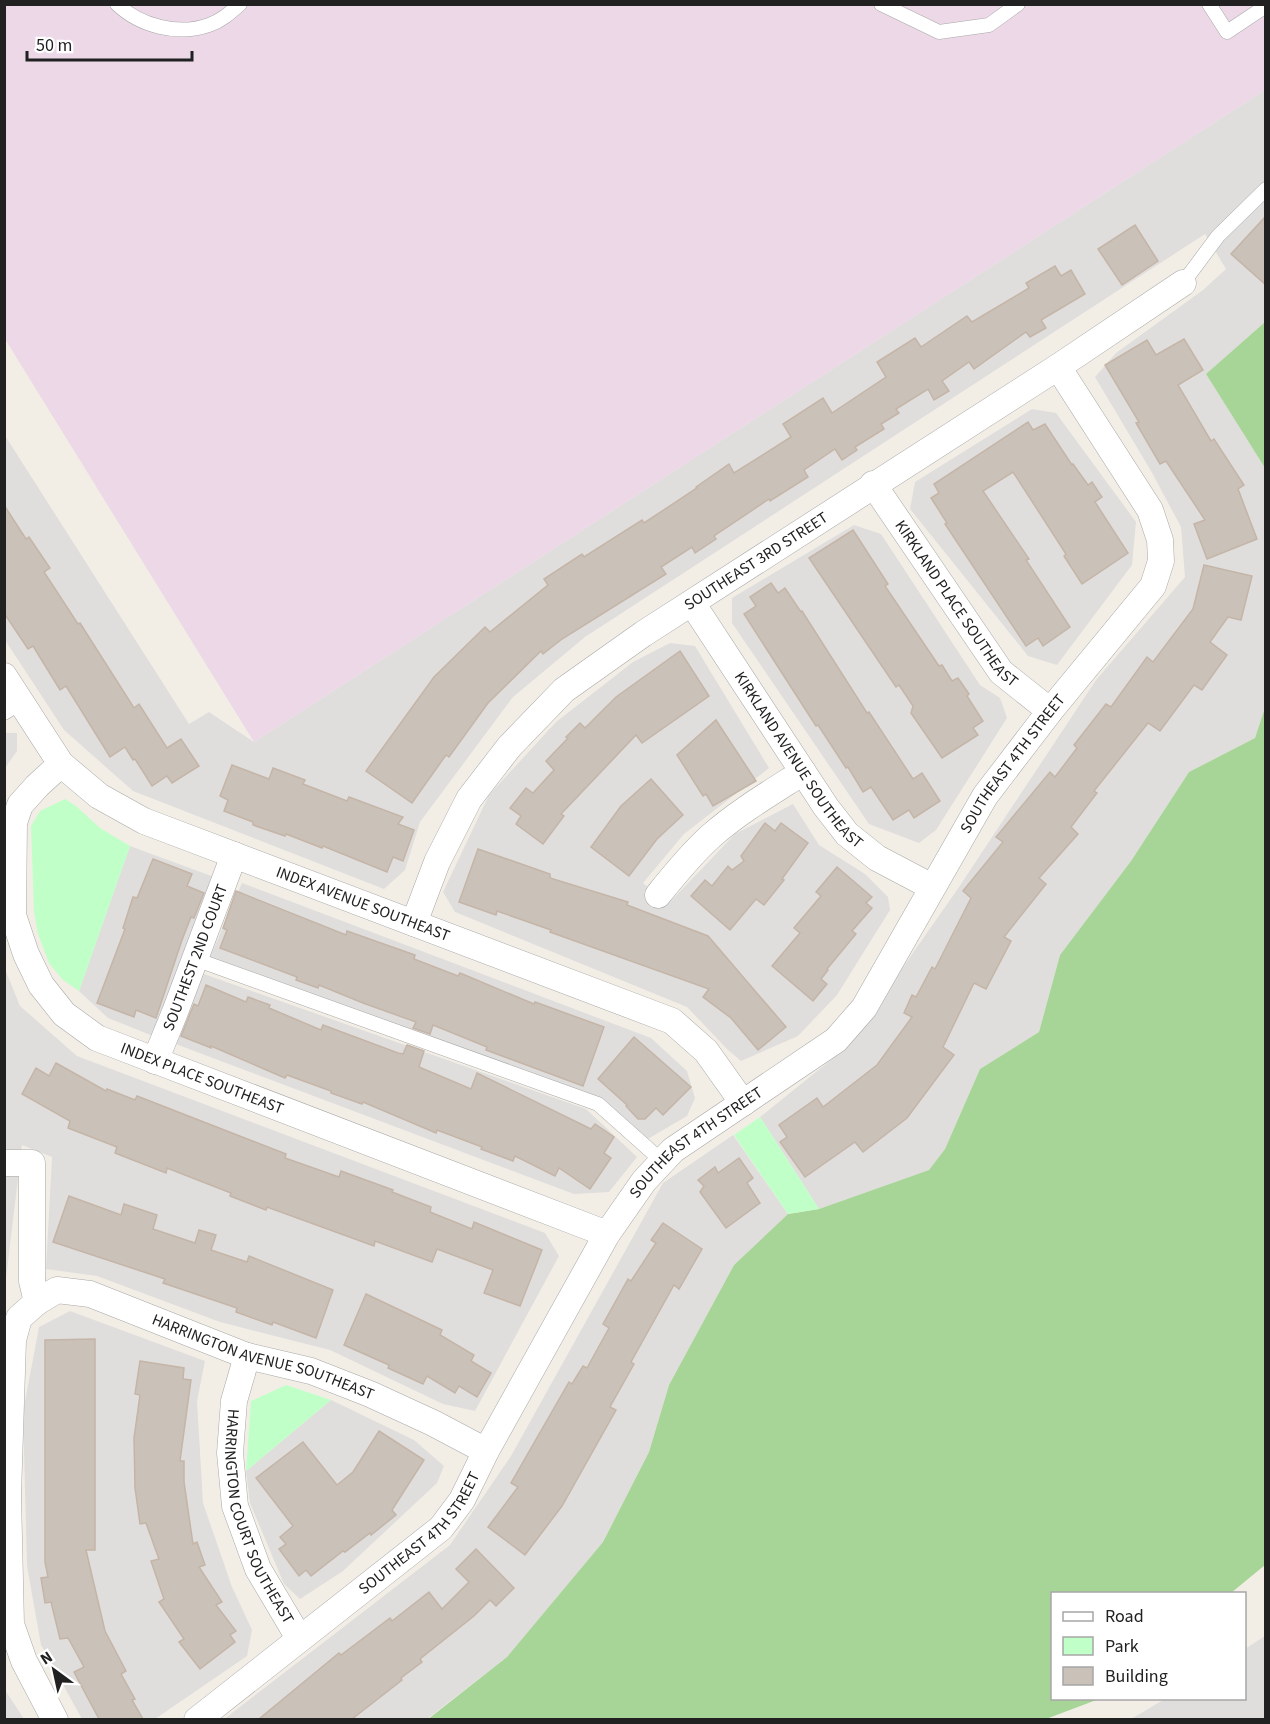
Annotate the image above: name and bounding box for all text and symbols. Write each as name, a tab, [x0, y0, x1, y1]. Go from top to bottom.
scale bar	[27, 24, 192, 62]
text: 50 m	[36, 33, 72, 58]
street label: SOUTHEAST 3RD STREET	[680, 507, 833, 616]
street label: KIRKLAND PLACE SOUTHEAST	[890, 516, 1023, 693]
street label: KIRKLAND AVENUE SOUTHEAST	[729, 667, 868, 854]
street label: SOUTHEAST 4TH STREET	[955, 689, 1071, 837]
street label: INDEX AVENUE SOUTHEAST	[273, 861, 453, 947]
street label: SOUTHEST 2ND COURT	[157, 881, 233, 1034]
street label: INDEX PLACE SOUTHEAST	[117, 1037, 287, 1120]
street label: SOUTHEAST 4TH STREET	[624, 1081, 767, 1203]
street label: HARRINGTON AVENUE SOUTHEAST	[149, 1309, 378, 1406]
street label: HARRINGTON COURT SOUTHEAST	[219, 1408, 299, 1628]
street label: SOUTHEAST 4TH STREET	[354, 1468, 485, 1600]
legend	[1051, 1592, 1246, 1700]
text: Road	[1105, 1604, 1144, 1629]
text: Park	[1105, 1634, 1139, 1659]
north arrow	[24, 1640, 84, 1700]
text: N	[36, 1646, 57, 1670]
text: Building	[1105, 1664, 1168, 1689]

